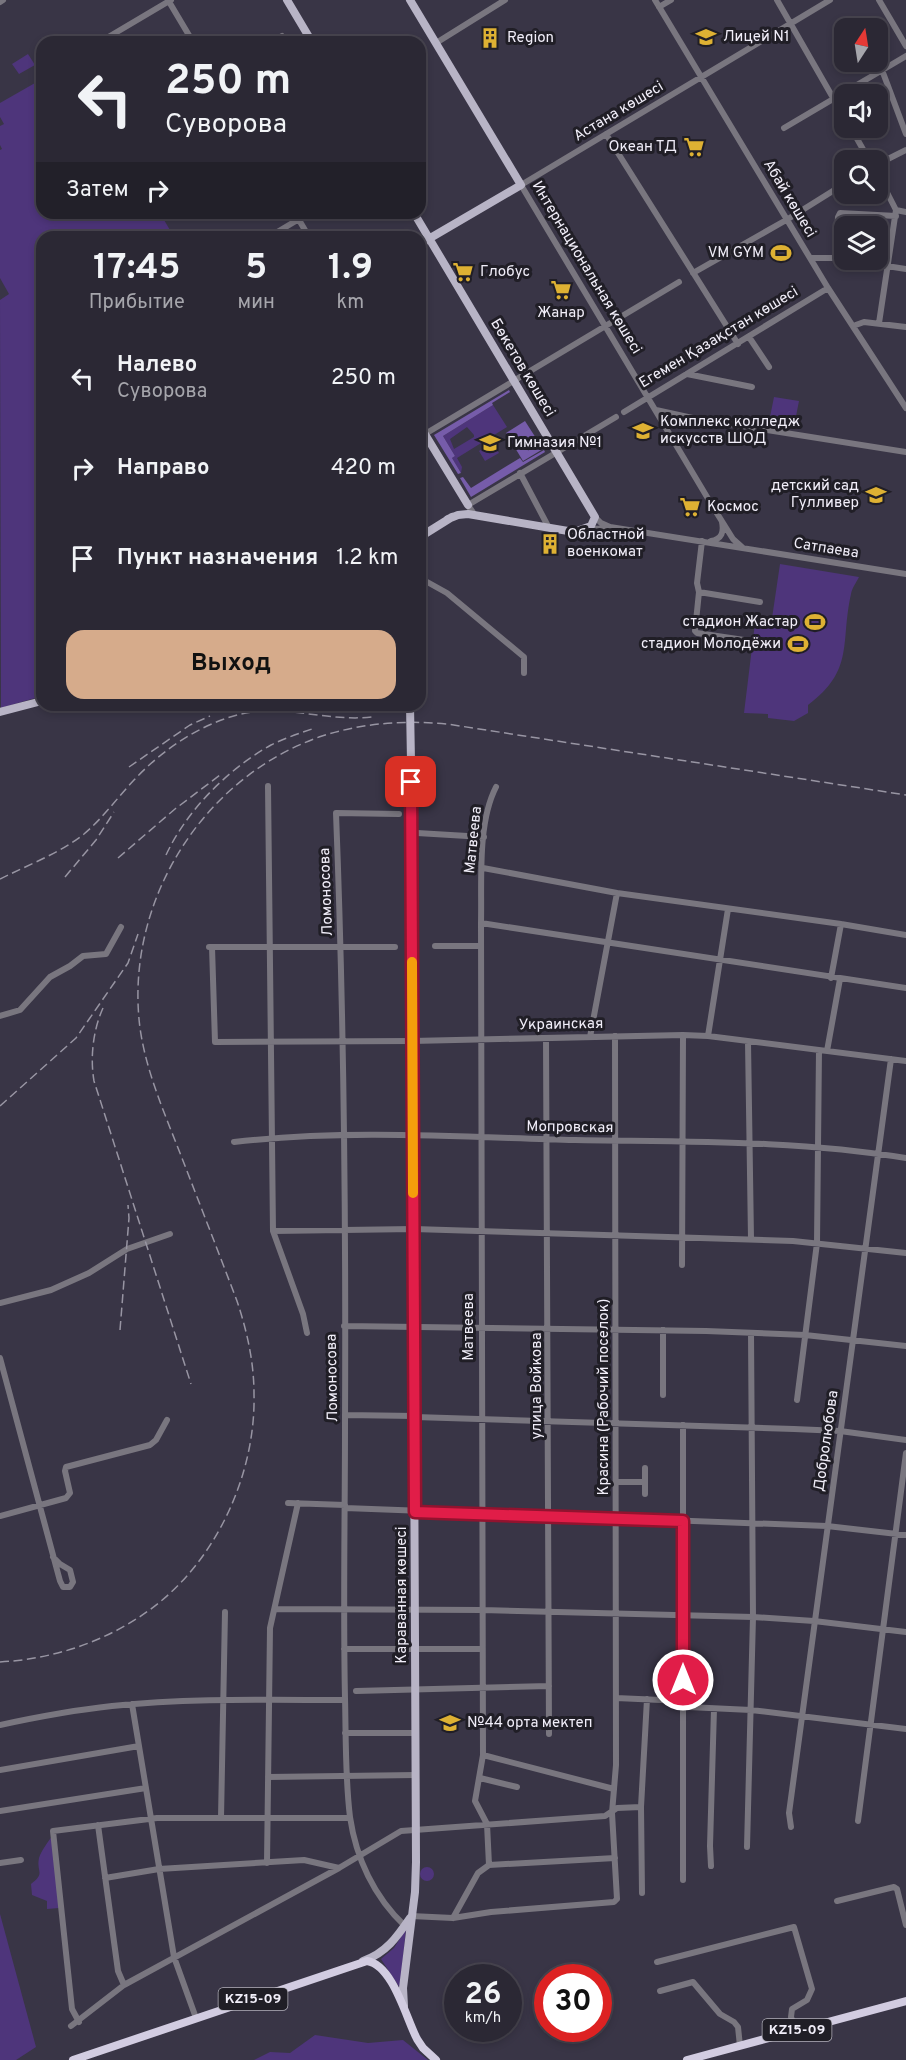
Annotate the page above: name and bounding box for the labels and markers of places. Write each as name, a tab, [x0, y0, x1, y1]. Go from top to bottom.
school or university icon: Лицей N1	[694, 25, 718, 49]
building icon: Region	[478, 26, 502, 50]
place label: Лицей N1	[723, 28, 790, 47]
place label: Region	[507, 29, 554, 48]
supermarket icon: Океан ТД	[682, 135, 706, 159]
place label: Океан ТД	[608, 138, 677, 157]
sports icon: VM GYM	[769, 241, 793, 265]
place label: VM GYM	[708, 244, 764, 263]
supermarket icon: Глобус	[451, 260, 475, 284]
place label: Глобус	[480, 263, 530, 282]
supermarket icon: Жанар	[549, 278, 573, 302]
place label: Жанар	[537, 304, 585, 323]
place label: Комплекс колледж искусств ШОД	[660, 413, 801, 449]
school or university icon: Комплекс колледж искусств ШОД	[631, 419, 655, 443]
school or university icon: Гимназия №1	[478, 431, 502, 455]
place label: Гимназия №1	[507, 434, 602, 453]
place label: детский сад Гулливер	[771, 477, 859, 513]
school or university icon: детский сад Гулливер	[864, 483, 888, 507]
supermarket icon: Космос	[678, 495, 702, 519]
place label: Космос	[707, 498, 759, 517]
place label: Областной военкомат	[567, 526, 645, 562]
building icon: Областной военкомат	[538, 532, 562, 556]
sports icon: стадион Жастар	[803, 610, 827, 634]
place label: стадион Жастар	[683, 613, 798, 632]
sports icon: стадион Молодёжи	[786, 632, 810, 656]
place label: стадион Молодёжи	[641, 635, 781, 654]
pin	[385, 756, 436, 807]
school or university icon: №44 орта мектеп	[438, 1711, 462, 1735]
place label: №44 орта мектеп	[467, 1714, 592, 1733]

